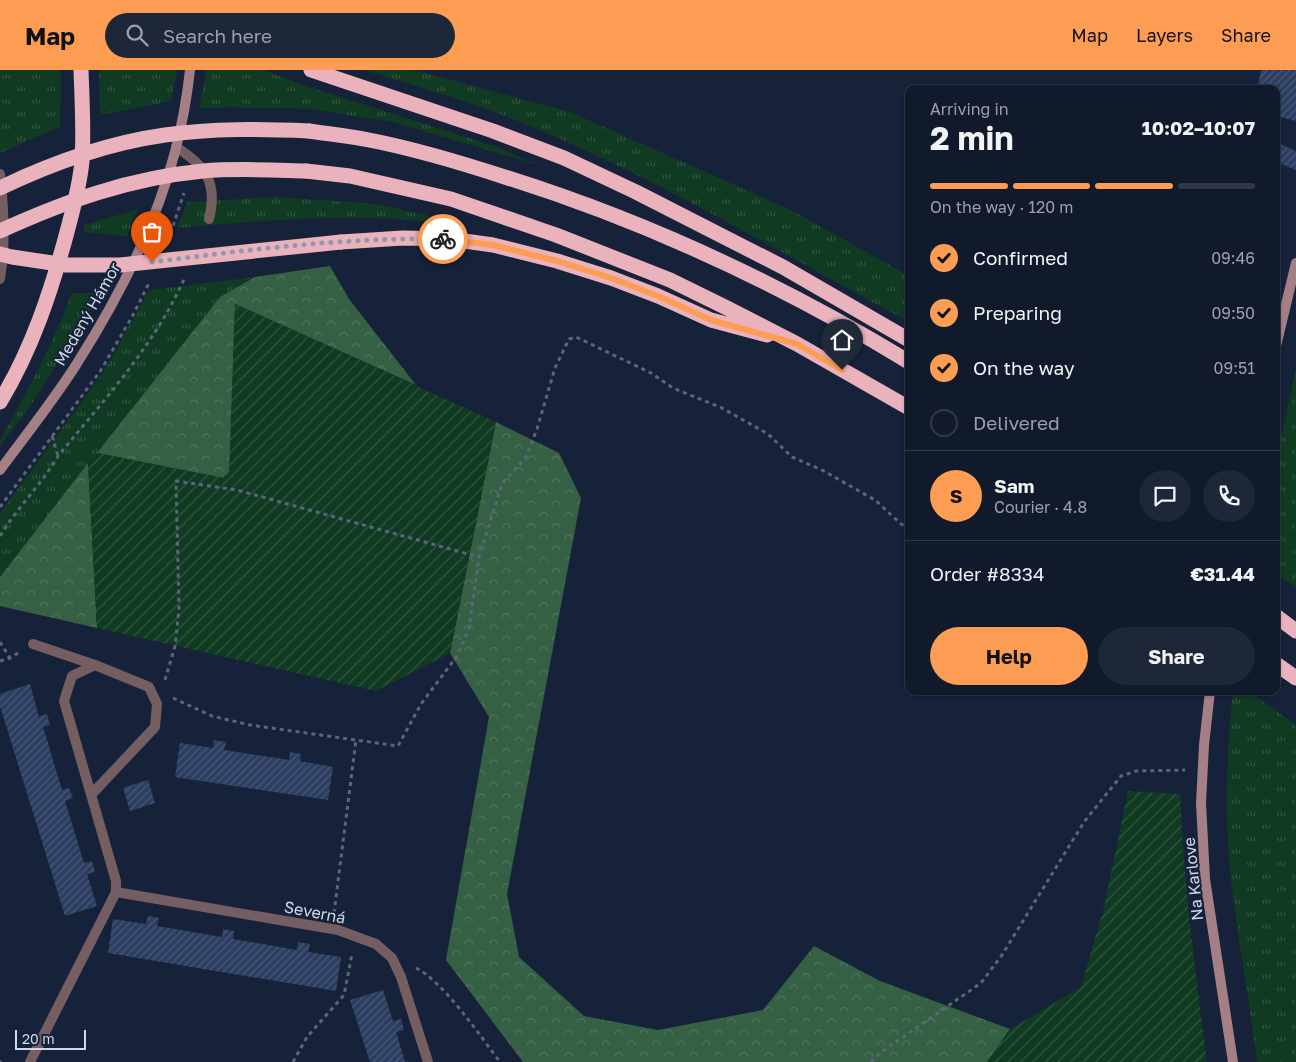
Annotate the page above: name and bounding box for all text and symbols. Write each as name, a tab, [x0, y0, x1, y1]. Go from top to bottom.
search box	[105, 13, 455, 58]
text: Map	[25, 21, 75, 50]
icon: search	[123, 21, 151, 49]
text: Search here	[163, 24, 272, 47]
text: Map	[1071, 24, 1108, 46]
text: Layers	[1136, 24, 1193, 46]
text: Share	[1221, 24, 1271, 46]
text: Arriving in	[930, 99, 1009, 119]
text: 10:02–10:07	[1142, 116, 1255, 139]
text: 2 min	[930, 119, 1014, 157]
text: On the way · 120 m	[930, 197, 1073, 217]
pin	[131, 211, 173, 262]
courier	[418, 214, 468, 264]
icon: bag	[138, 218, 166, 246]
icon: bike	[429, 225, 457, 253]
icon: check	[930, 244, 958, 272]
text: Confirmed	[973, 246, 1068, 269]
text: 09:46	[1211, 248, 1255, 268]
street label: Medený Hámor	[49, 259, 125, 369]
icon: check	[930, 299, 958, 327]
text: Preparing	[973, 301, 1062, 324]
text: 09:50	[1211, 303, 1255, 323]
pin	[821, 319, 863, 370]
icon: home	[828, 326, 856, 354]
icon: check	[930, 354, 958, 382]
text: On the way	[973, 356, 1075, 379]
text: 09:51	[1214, 358, 1255, 378]
text: Delivered	[973, 411, 1060, 434]
button: chat	[1139, 470, 1191, 522]
button: phone	[1203, 470, 1255, 522]
text: Sam	[994, 474, 1034, 497]
text: S	[950, 484, 962, 507]
text: Courier · 4.8	[994, 497, 1087, 517]
text: Order #8334	[930, 562, 1044, 585]
text: €31.44	[1190, 562, 1255, 585]
button: Help	[930, 627, 1088, 685]
button: Share	[1098, 627, 1255, 685]
street label: Na Karlove	[1179, 836, 1207, 922]
street label: Severná	[283, 896, 347, 928]
scale bar	[15, 1027, 86, 1050]
text: 20 m	[22, 1030, 55, 1047]

